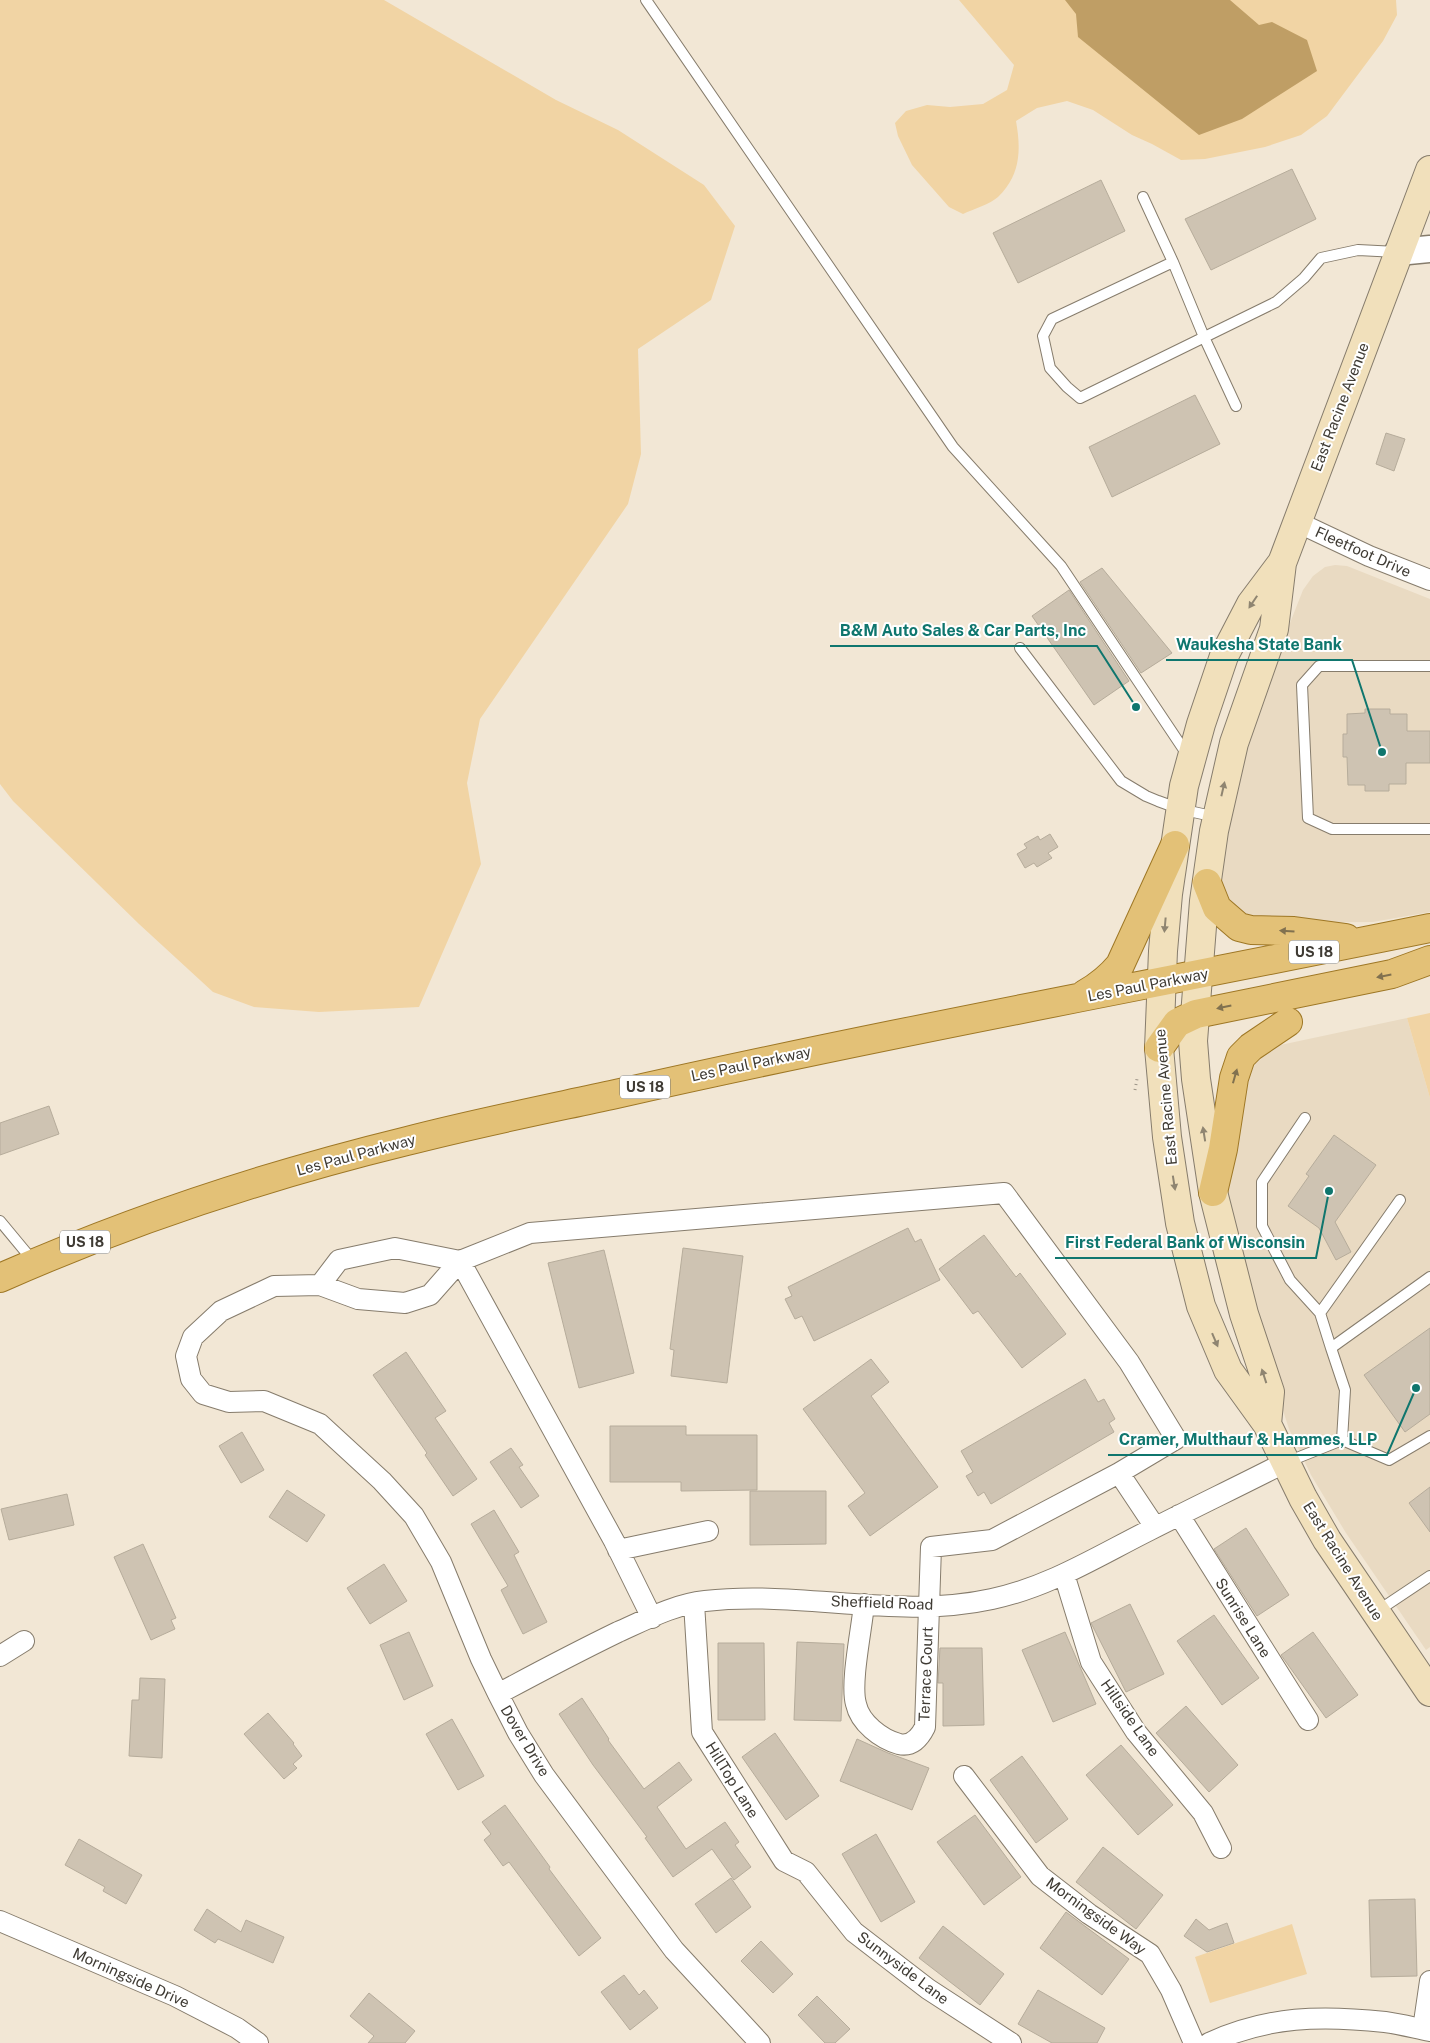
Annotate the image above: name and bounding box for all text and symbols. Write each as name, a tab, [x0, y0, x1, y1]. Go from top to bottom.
street label: East Racine Avenue	[1307, 340, 1372, 474]
street label: Fleetfoot Drive	[1313, 523, 1414, 580]
one-way arrow	[1248, 595, 1258, 609]
callout: B&M Auto Sales & Car Parts, Inc	[830, 615, 1097, 646]
text: B&M Auto Sales & Car Parts, Inc	[840, 621, 1086, 640]
callout: Waukesha State Bank	[1166, 629, 1352, 660]
text: Waukesha State Bank	[1176, 635, 1342, 654]
one-way arrow	[1219, 781, 1227, 796]
one-way arrow	[1161, 917, 1169, 933]
one-way arrow	[1279, 927, 1295, 935]
road number: US 18	[1289, 940, 1339, 964]
street label: Les Paul Parkway	[1086, 964, 1210, 1005]
one-way arrow	[1376, 972, 1391, 980]
one-way arrow	[1216, 1003, 1232, 1011]
street label: East Racine Avenue	[1151, 1028, 1180, 1166]
street label: Les Paul Parkway	[689, 1042, 813, 1085]
one-way arrow	[1231, 1068, 1239, 1083]
road number: US 18	[620, 1076, 670, 1098]
one-way arrow	[1199, 1125, 1207, 1141]
street label: Les Paul Parkway	[295, 1130, 417, 1179]
one-way arrow	[1170, 1176, 1178, 1192]
callout: First Federal Bank of Wisconsin	[1055, 1227, 1316, 1258]
road number: US 18	[60, 1230, 110, 1254]
text: First Federal Bank of Wisconsin	[1065, 1233, 1305, 1252]
one-way arrow	[1212, 1333, 1220, 1347]
one-way arrow	[1260, 1368, 1268, 1383]
callout: Cramer, Multhauf & Hammes, LLP	[1108, 1424, 1387, 1455]
text: Cramer, Multhauf & Hammes, LLP	[1119, 1430, 1377, 1449]
street label: East Racine Avenue	[1300, 1498, 1387, 1623]
street label: Sunrise Lane	[1212, 1575, 1275, 1661]
street label: Sheffield Road	[830, 1592, 934, 1613]
street label: Terrace Court	[915, 1626, 936, 1722]
street label: Hillside Lane	[1098, 1676, 1163, 1759]
street label: Dover Drive	[498, 1702, 553, 1779]
street label: HillTop Lane	[702, 1739, 762, 1821]
street label: Morningside Way	[1043, 1874, 1150, 1958]
street label: Sunnyside Lane	[854, 1928, 952, 2007]
street label: Morningside Drive	[70, 1944, 192, 2011]

